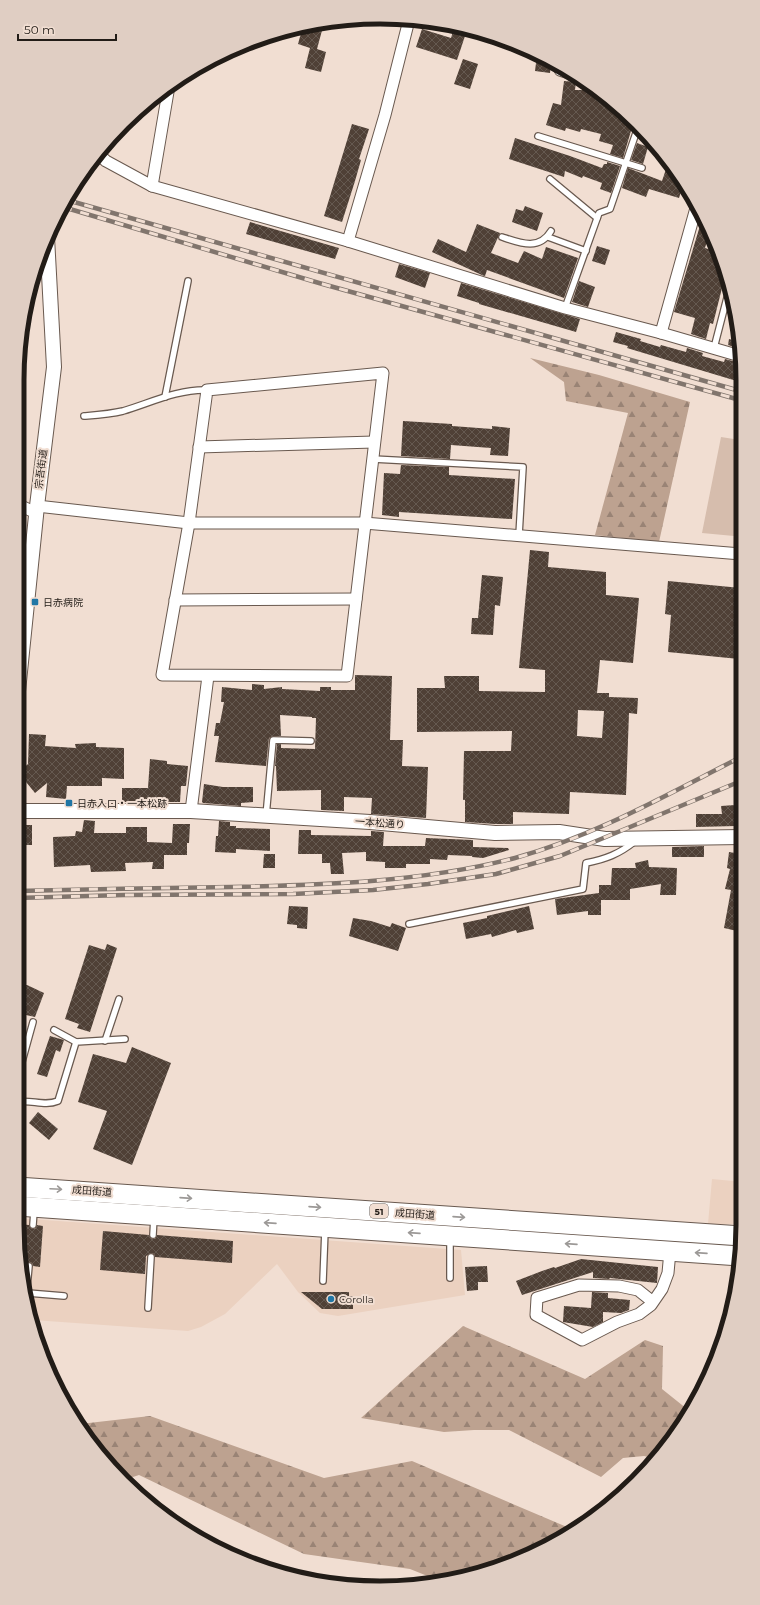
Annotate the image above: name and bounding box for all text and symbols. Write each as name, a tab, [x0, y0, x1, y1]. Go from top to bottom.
scale bar	[18, 16, 116, 42]
text: 50 m	[24, 22, 55, 37]
street label: 宗吾街道	[32, 448, 50, 490]
place label: 日赤病院	[43, 596, 83, 609]
marker: 日赤病院	[30, 597, 40, 607]
place label: 日赤入口・一本松跡	[77, 797, 167, 810]
marker: 日赤入口・一本松跡	[64, 798, 74, 808]
street label: 一本松通り	[355, 815, 405, 831]
street label: 成田街道	[72, 1183, 112, 1199]
one-way arrow	[49, 1185, 62, 1193]
one-way arrow	[179, 1194, 192, 1201]
one-way arrow	[308, 1203, 321, 1210]
road number: 51	[370, 1204, 388, 1218]
street label: 成田街道	[395, 1206, 435, 1222]
one-way arrow	[452, 1213, 465, 1220]
one-way arrow	[264, 1220, 277, 1227]
one-way arrow	[408, 1230, 421, 1237]
one-way arrow	[565, 1241, 578, 1248]
one-way arrow	[695, 1250, 708, 1257]
place label: Corolla	[339, 1293, 374, 1306]
marker: Corolla	[326, 1294, 336, 1304]

